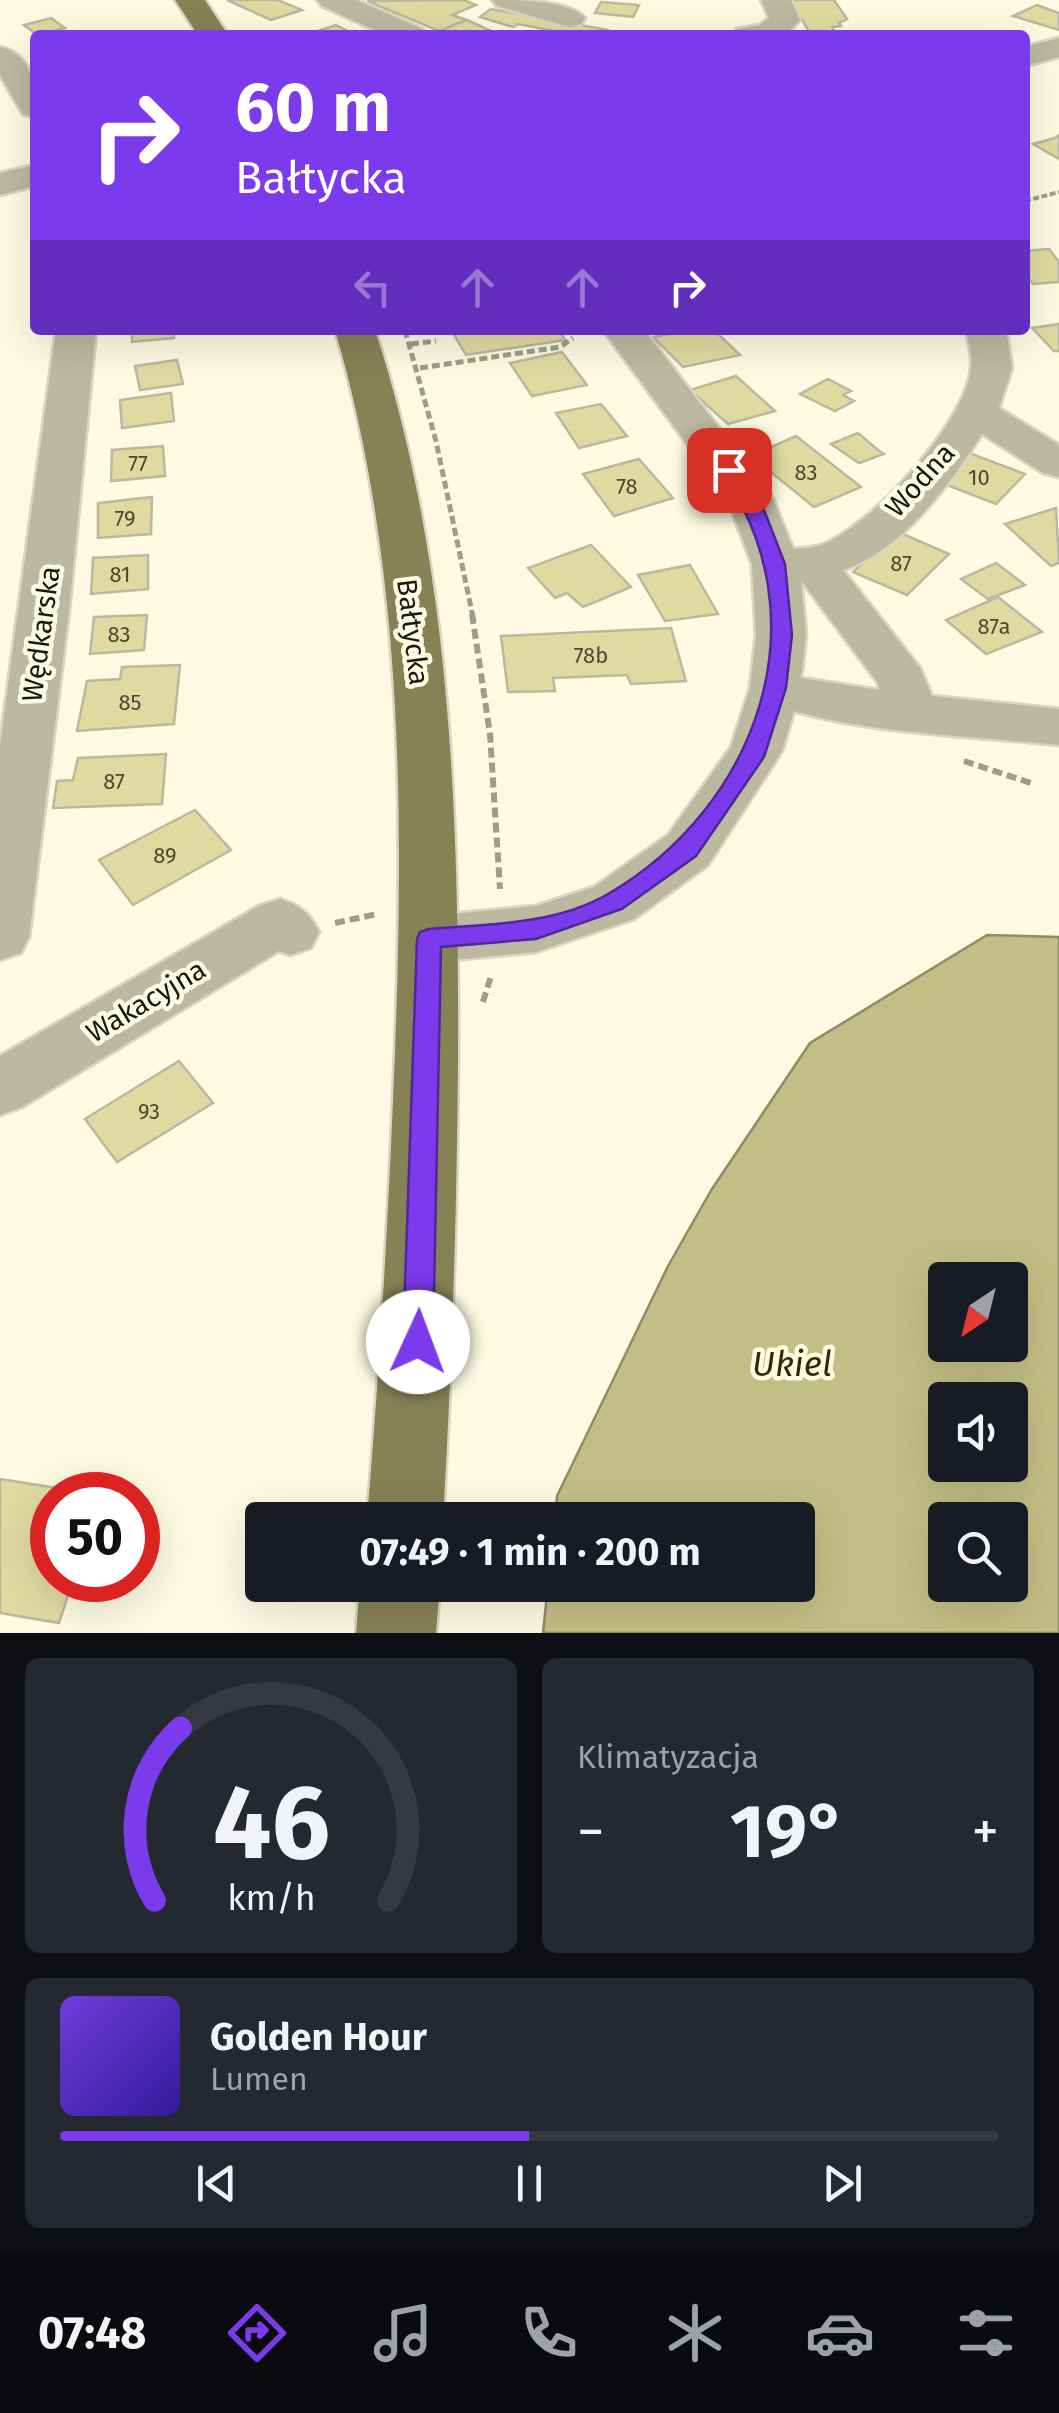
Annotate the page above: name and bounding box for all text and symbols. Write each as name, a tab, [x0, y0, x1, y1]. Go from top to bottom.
text: 60 m	[235, 66, 391, 150]
icon: right	[70, 70, 200, 200]
text: Bałtycka	[235, 151, 407, 205]
icon: left	[345, 260, 400, 315]
icon: ahead	[450, 260, 505, 315]
icon: ahead	[555, 260, 610, 315]
icon: right	[660, 260, 715, 315]
pin	[687, 428, 772, 513]
street label: Wodna	[878, 436, 962, 524]
icon: arrive	[702, 443, 757, 498]
house number: 77	[128, 450, 148, 477]
house number: 83	[794, 459, 818, 486]
house number: 10	[968, 464, 990, 491]
house number: 78	[616, 473, 638, 500]
house number: 79	[115, 505, 135, 532]
house number: 87	[890, 550, 912, 577]
house number: 81	[110, 561, 131, 588]
street label: Wędkarska	[15, 564, 67, 704]
street label: Bałtycka	[390, 577, 436, 687]
house number: 87a	[978, 613, 1010, 640]
house number: 83	[107, 621, 131, 648]
house number: 78b	[574, 642, 608, 669]
house number: 85	[118, 689, 142, 716]
house number: 87	[103, 768, 125, 795]
house number: 89	[153, 842, 177, 869]
street label: Wakacyjna	[80, 953, 212, 1049]
house number: 93	[138, 1098, 160, 1125]
north arrow	[928, 1262, 1028, 1362]
map controls	[928, 1262, 1028, 1602]
position arrow	[366, 1290, 470, 1394]
water label: Ukiel	[752, 1343, 832, 1385]
button: sound	[928, 1382, 1028, 1482]
speed limit sign: 50	[30, 1472, 160, 1602]
button: search	[928, 1502, 1028, 1602]
text: 07:49 · 1 min · 200 m	[359, 1529, 701, 1575]
text: Klimatyzacja	[577, 1738, 759, 1776]
text: 46	[212, 1761, 330, 1886]
text: 19°	[730, 1787, 846, 1877]
text: −	[577, 1799, 605, 1865]
text: +	[972, 1799, 999, 1865]
text: km/h	[227, 1877, 315, 1919]
text: Golden Hour	[210, 2014, 427, 2060]
text: Lumen	[210, 2060, 308, 2098]
icon: previous	[189, 2156, 244, 2211]
icon: pause	[502, 2156, 557, 2211]
icon: next	[815, 2156, 870, 2211]
icon: directions	[222, 2298, 292, 2368]
icon: music	[368, 2298, 438, 2368]
icon: phone	[514, 2298, 584, 2368]
icon: climate	[660, 2298, 730, 2368]
icon: car	[805, 2298, 875, 2368]
icon: filters	[951, 2298, 1021, 2368]
text: 07:48	[38, 2306, 147, 2360]

